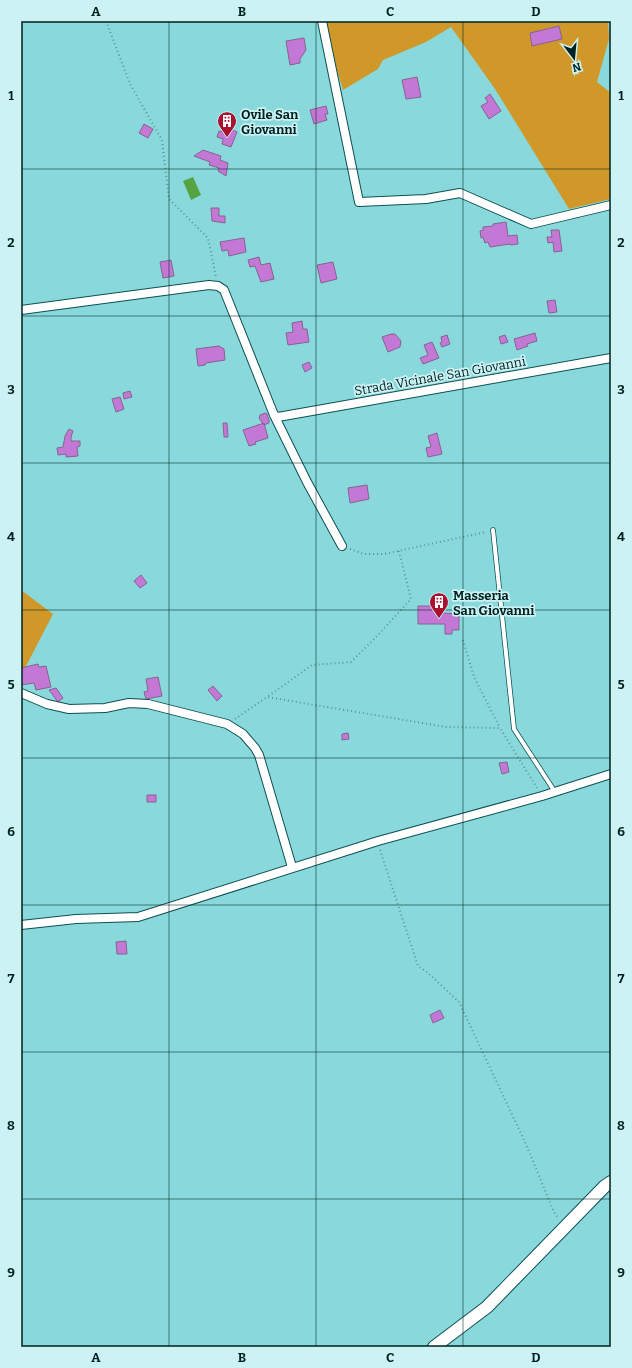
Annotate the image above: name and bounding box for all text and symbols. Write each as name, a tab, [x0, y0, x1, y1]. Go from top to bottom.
text: A	[91, 4, 101, 19]
text: B	[238, 4, 246, 19]
text: C	[386, 4, 394, 19]
text: D	[531, 4, 541, 19]
north arrow	[554, 38, 594, 78]
text: N	[570, 60, 582, 75]
text: 1	[8, 88, 14, 103]
text: 1	[618, 88, 624, 103]
place label: Ovile San Giovanni	[241, 107, 299, 137]
building icon: Ovile San Giovanni	[216, 110, 238, 138]
text: 2	[7, 235, 15, 250]
text: 2	[617, 235, 625, 250]
street label: Strada Vicinale San Giovanni	[353, 354, 527, 398]
text: 3	[7, 382, 15, 397]
text: 3	[617, 382, 625, 397]
text: 4	[7, 529, 15, 544]
text: 4	[617, 529, 625, 544]
place label: Masseria San Giovanni	[453, 588, 534, 618]
building icon: Masseria San Giovanni	[428, 591, 450, 619]
text: 5	[7, 677, 15, 692]
text: 5	[617, 677, 625, 692]
text: 6	[7, 824, 15, 839]
text: 6	[617, 824, 625, 839]
text: 7	[8, 971, 15, 986]
text: 7	[618, 971, 625, 986]
text: 8	[7, 1118, 15, 1133]
text: 8	[617, 1118, 625, 1133]
text: 9	[7, 1265, 15, 1280]
text: 9	[617, 1265, 625, 1280]
text: A	[91, 1350, 101, 1365]
text: B	[238, 1350, 246, 1365]
text: C	[386, 1350, 394, 1365]
text: D	[531, 1350, 541, 1365]

